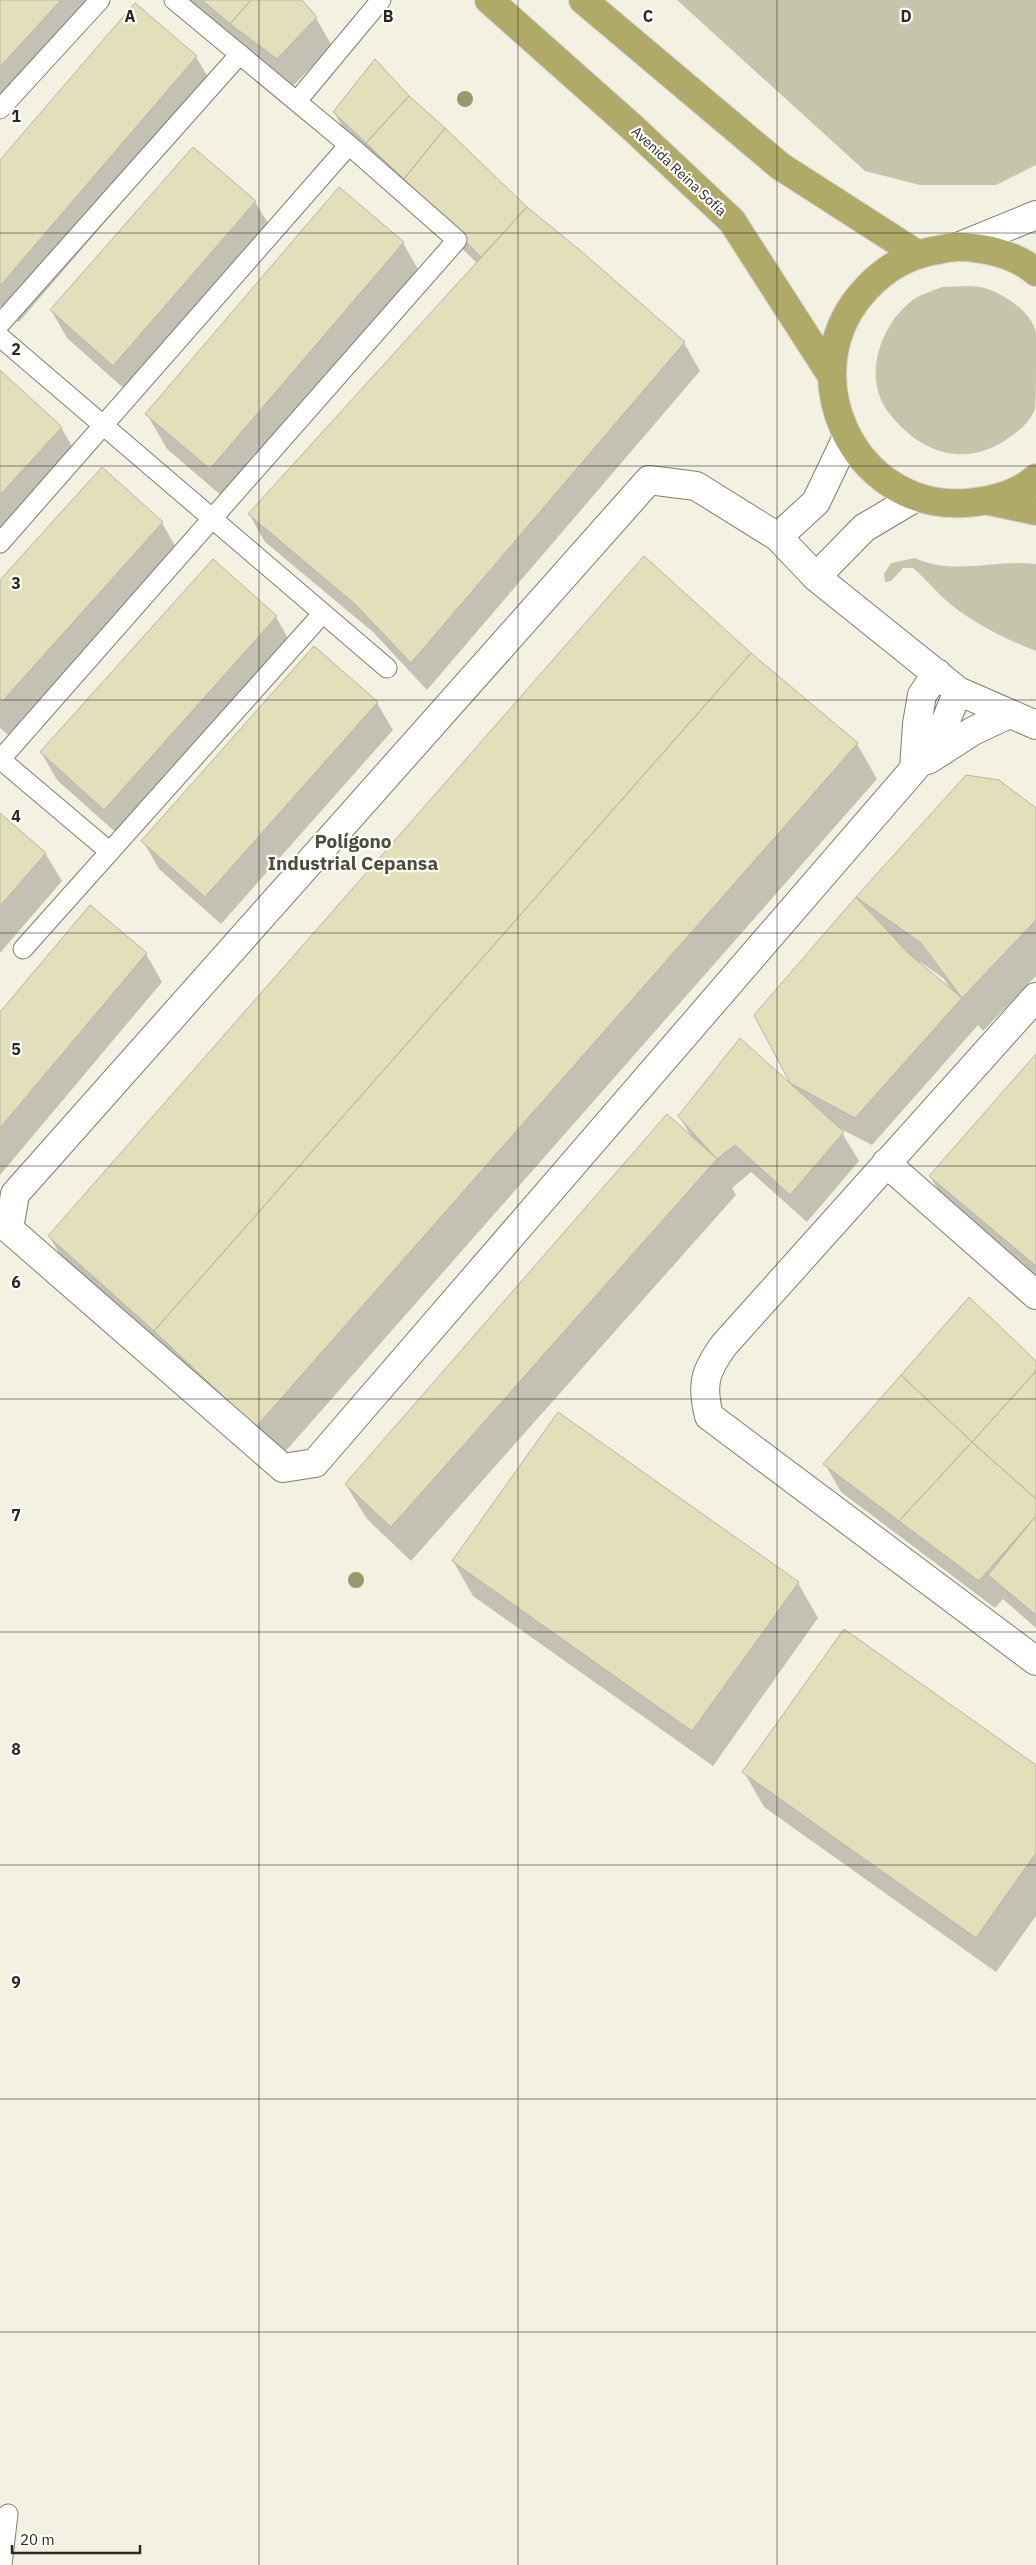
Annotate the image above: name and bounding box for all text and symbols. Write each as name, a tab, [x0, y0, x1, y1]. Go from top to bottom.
text: A	[125, 6, 136, 26]
text: B	[383, 6, 394, 26]
text: C	[643, 6, 653, 26]
text: D	[900, 6, 912, 26]
text: 1	[11, 106, 21, 126]
street label: Avenida Reina Sofía	[628, 122, 731, 220]
text: 2	[11, 339, 21, 359]
text: 3	[11, 573, 21, 593]
text: 4	[11, 806, 21, 826]
district label: Polígono Industrial Cepansa	[268, 829, 438, 875]
text: 5	[11, 1039, 21, 1059]
text: 6	[11, 1272, 21, 1292]
text: 7	[11, 1505, 21, 1525]
text: 8	[11, 1739, 21, 1759]
text: 9	[11, 1972, 21, 1992]
scale bar	[12, 2522, 140, 2554]
text: 20 m	[20, 2530, 55, 2549]

